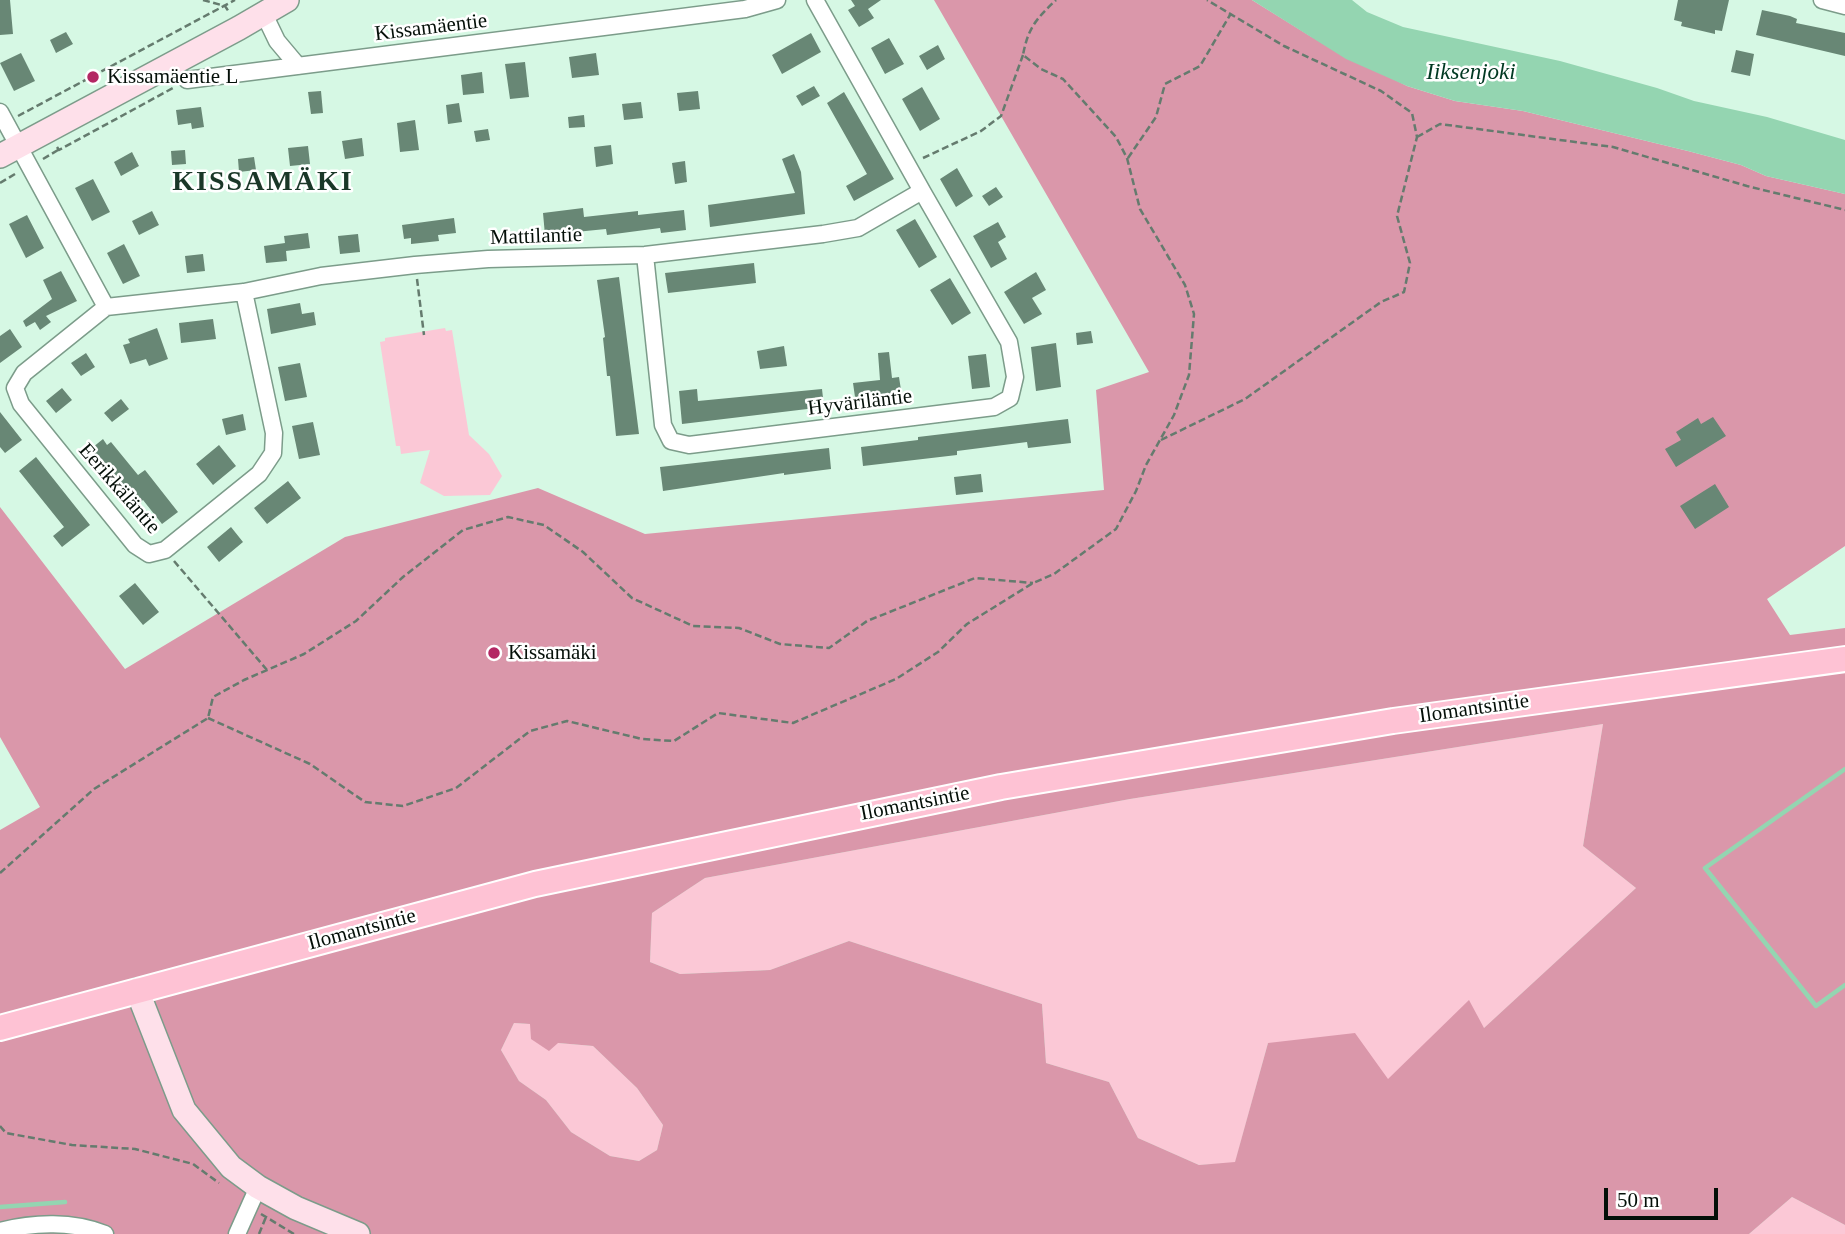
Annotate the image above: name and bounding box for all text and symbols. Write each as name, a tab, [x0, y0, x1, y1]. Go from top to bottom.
street label: Kissamäentie	[373, 9, 489, 47]
water label: Iiksenjoki	[1426, 59, 1516, 87]
place label: Kissamäentie L	[107, 64, 238, 90]
marker: Kissamäentie L	[85, 69, 101, 85]
district label: KISSAMÄKI	[173, 166, 353, 200]
street label: Mattilantie	[490, 223, 582, 251]
street label: Hyväriläntie	[806, 384, 914, 422]
street label: Eerikkäläntie	[73, 438, 165, 540]
place label: Kissamäki	[508, 640, 597, 666]
marker: Kissamäki	[486, 645, 502, 661]
street label: Ilomantsintie	[1417, 689, 1531, 729]
street label: Ilomantsintie	[858, 781, 972, 827]
street label: Ilomantsintie	[305, 903, 419, 957]
scale bar	[1607, 1174, 1721, 1218]
text: 50 m	[1617, 1188, 1660, 1212]

